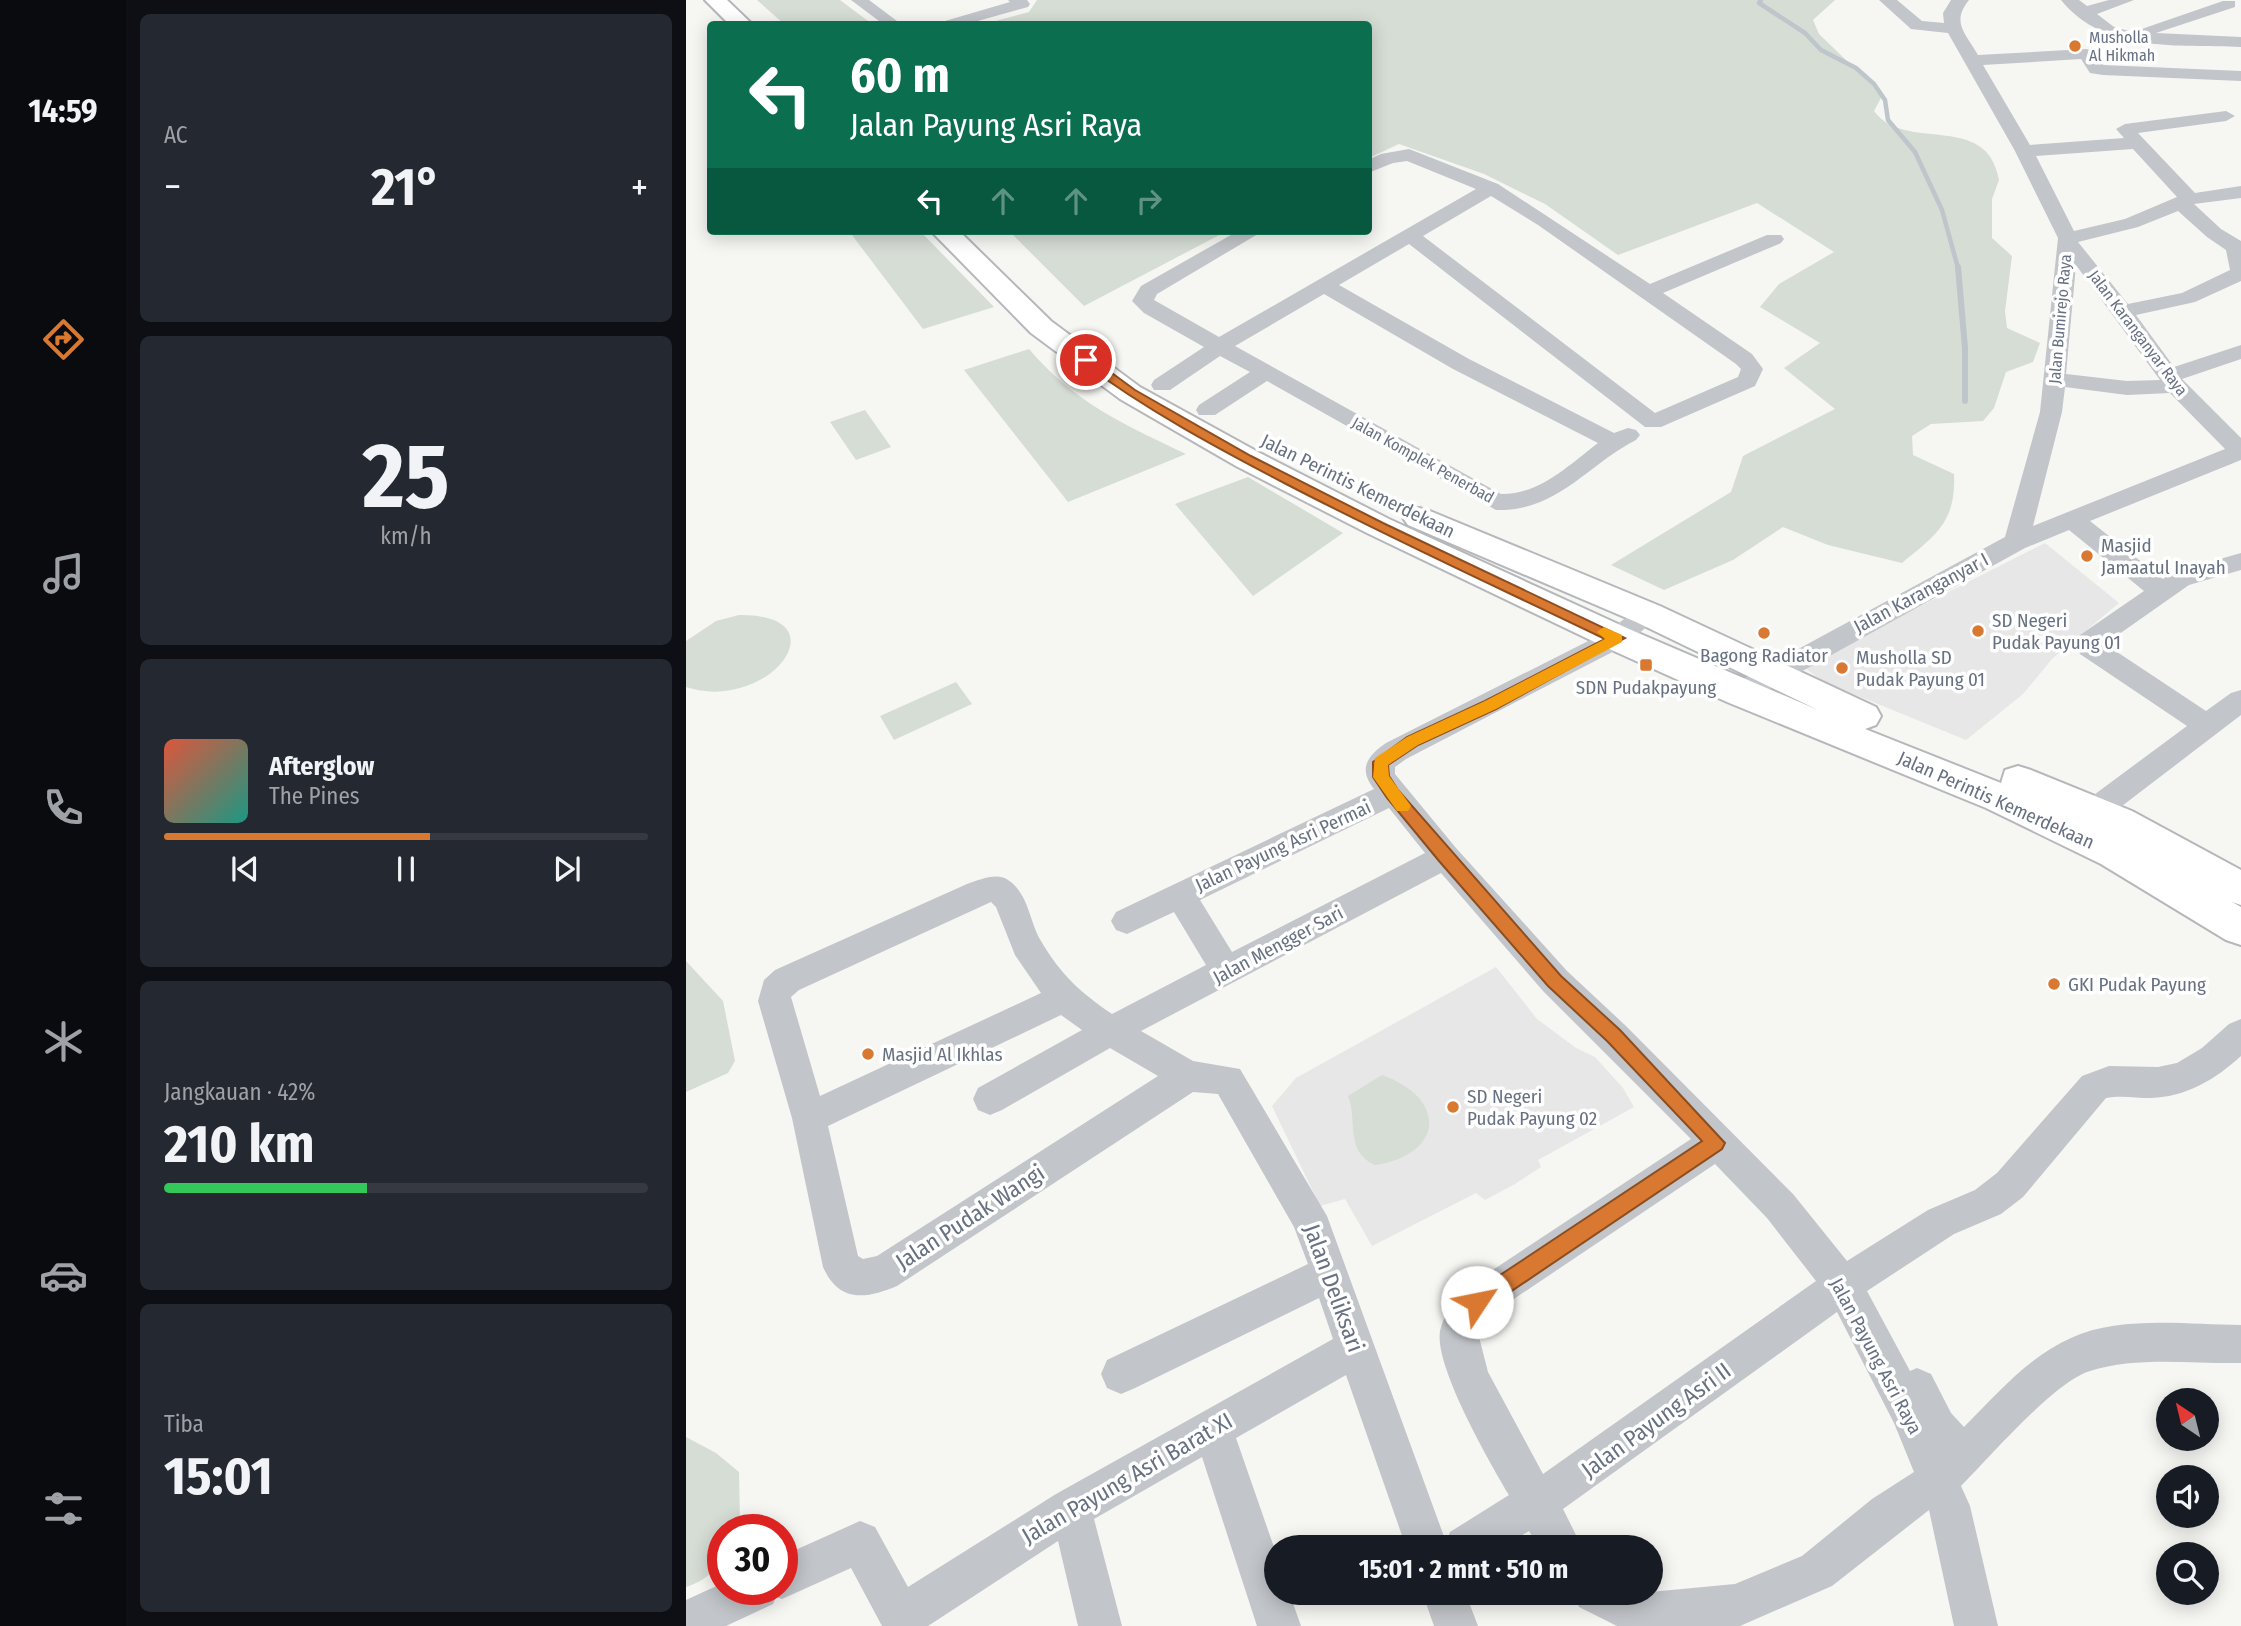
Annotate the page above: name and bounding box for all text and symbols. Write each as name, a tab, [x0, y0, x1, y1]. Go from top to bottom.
place label: Musholla Al Hikmah	[2089, 28, 2155, 65]
marker: Musholla Al Hikmah	[2067, 38, 2083, 54]
text: 60 m	[850, 46, 950, 105]
icon: left	[735, 49, 826, 140]
text: 14:59	[28, 92, 98, 130]
text: Jalan Payung Asri Raya	[850, 106, 1142, 144]
text: AC	[164, 121, 188, 149]
text: 21°	[371, 156, 441, 219]
text: −	[164, 164, 181, 210]
text: +	[631, 164, 648, 210]
icon: left	[911, 182, 949, 220]
icon: ahead	[984, 182, 1022, 220]
icon: ahead	[1057, 182, 1095, 220]
icon: right	[1130, 182, 1168, 220]
street label: Jalan Bumirejo Raya	[2045, 253, 2075, 385]
street label: Jalan Karanganyar Raya	[2085, 267, 2191, 400]
icon: directions	[39, 315, 88, 364]
pin	[1056, 330, 1116, 390]
icon: arrive	[1067, 341, 1105, 379]
street label: Jalan Komplek Penerbad	[1349, 413, 1497, 507]
text: 25	[363, 422, 449, 531]
street label: Jalan Perintis Kemerdekaan	[1257, 429, 1459, 543]
text: km/h	[380, 522, 432, 550]
place label: Masjid Jamaatul Inayah	[2101, 534, 2226, 579]
street label: Jalan Karanganyar I	[1850, 548, 1992, 638]
marker: Masjid Jamaatul Inayah	[2079, 548, 2095, 564]
icon: music	[39, 549, 88, 598]
place label: SD Negeri Pudak Payung 01	[1992, 609, 2121, 654]
marker: SD Negeri Pudak Payung 01	[1970, 623, 1986, 639]
marker: Bagong Radiator	[1756, 625, 1772, 641]
place label: Bagong Radiator	[1700, 644, 1828, 667]
place label: Musholla SD Pudak Payung 01	[1856, 646, 1985, 691]
marker: SDN Pudakpayung	[1638, 657, 1654, 673]
marker: Musholla SD Pudak Payung 01	[1834, 660, 1850, 676]
place label: SDN Pudakpayung	[1576, 676, 1716, 699]
street label: Jalan Perintis Kemerdekaan	[1894, 746, 2098, 854]
text: Afterglow	[269, 751, 374, 782]
text: The Pines	[269, 782, 360, 810]
icon: phone	[39, 783, 88, 832]
street label: Jalan Payung Asri Permai	[1192, 795, 1374, 897]
icon: previous	[226, 850, 264, 888]
icon: pause	[387, 850, 425, 888]
icon: next	[548, 850, 586, 888]
street label: Jalan Mengger Sari	[1209, 901, 1347, 989]
place label: GKI Pudak Payung	[2068, 973, 2206, 996]
marker: GKI Pudak Payung	[2046, 976, 2062, 992]
icon: climate	[39, 1017, 88, 1066]
place label: Masjid Al Ikhlas	[882, 1043, 1003, 1066]
marker: Masjid Al Ikhlas	[860, 1046, 876, 1062]
text: Jangkauan · 42%	[164, 1078, 315, 1106]
place label: SD Negeri Pudak Payung 02	[1467, 1085, 1597, 1130]
marker: SD Negeri Pudak Payung 02	[1445, 1099, 1461, 1115]
text: 210 km	[164, 1113, 315, 1176]
street label: Jalan Pudak Wangi	[890, 1158, 1050, 1276]
street label: Jalan Deliksari	[1298, 1220, 1370, 1356]
icon: car	[39, 1251, 88, 1300]
position arrow	[1440, 1265, 1514, 1339]
street label: Jalan Payung Asri Raya	[1825, 1274, 1927, 1438]
street label: Jalan Payung Asri II	[1576, 1356, 1736, 1484]
north arrow	[2156, 1388, 2219, 1451]
map controls	[2156, 1388, 2219, 1605]
street label: Jalan Payung Asri Barat XI	[1017, 1406, 1237, 1550]
text: Tiba	[164, 1410, 204, 1438]
text: 15:01	[164, 1445, 273, 1508]
button: sound	[2156, 1465, 2219, 1528]
icon: filters	[39, 1484, 88, 1533]
speed limit sign: 30	[707, 1514, 798, 1605]
button: search	[2156, 1542, 2219, 1605]
text: 15:01 · 2 mnt · 510 m	[1359, 1554, 1568, 1585]

